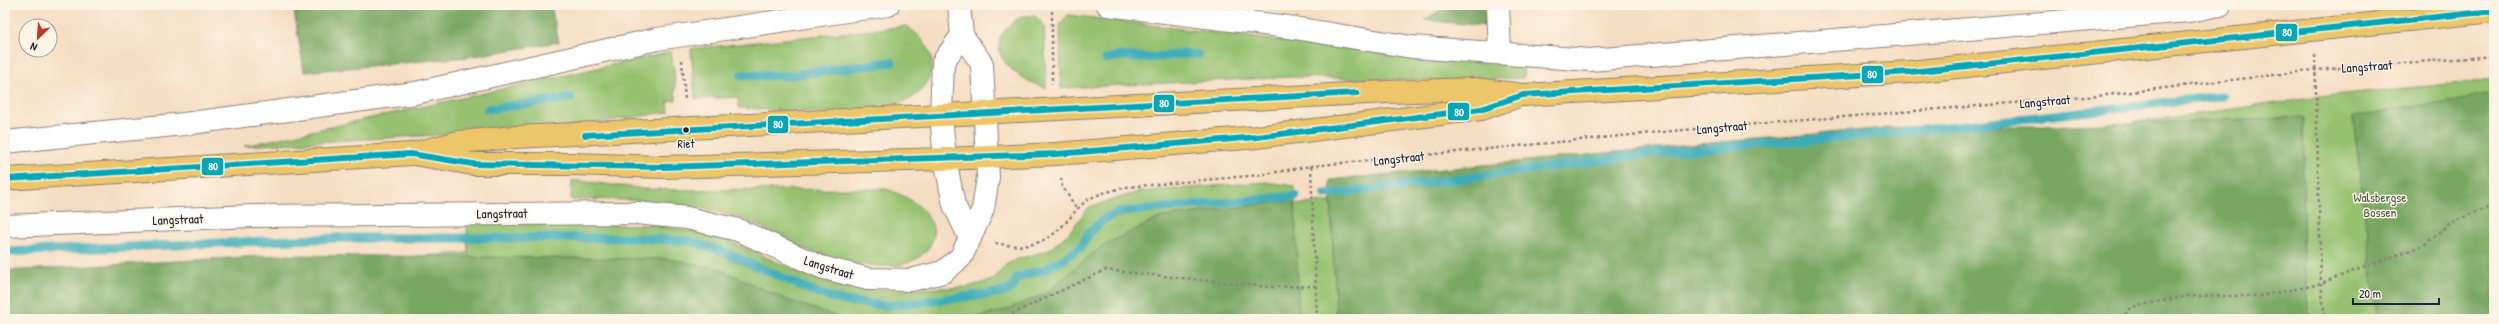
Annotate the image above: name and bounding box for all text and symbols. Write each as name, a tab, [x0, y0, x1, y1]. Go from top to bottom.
north arrow	[18, 18, 58, 58]
line badge: 80	[2275, 23, 2298, 42]
text: 80	[2282, 25, 2292, 39]
text: N	[28, 39, 39, 55]
street label: Langstraat	[2341, 55, 2393, 77]
line badge: 80	[1861, 65, 1884, 84]
text: 80	[1867, 67, 1877, 81]
street label: Langstraat	[2019, 90, 2072, 112]
line badge: 80	[1153, 94, 1175, 113]
text: 80	[1159, 96, 1169, 110]
line badge: 80	[1447, 102, 1470, 121]
text: 80	[1454, 105, 1464, 119]
line badge: 80	[767, 115, 789, 134]
street label: Langstraat	[1696, 116, 1749, 138]
text: 80	[773, 117, 783, 131]
marker: Riet	[681, 125, 691, 135]
place label: Riet	[677, 135, 695, 152]
street label: Langstraat	[1373, 146, 1426, 170]
line badge: 80	[201, 157, 224, 176]
text: 80	[208, 159, 218, 173]
park label: Walsbergse Bossen	[2353, 188, 2407, 221]
street label: Langstraat	[476, 204, 528, 222]
street label: Langstraat	[152, 209, 204, 229]
street label: Langstraat	[802, 251, 856, 283]
scale bar	[2353, 280, 2439, 306]
text: 20 m	[2359, 285, 2381, 302]

